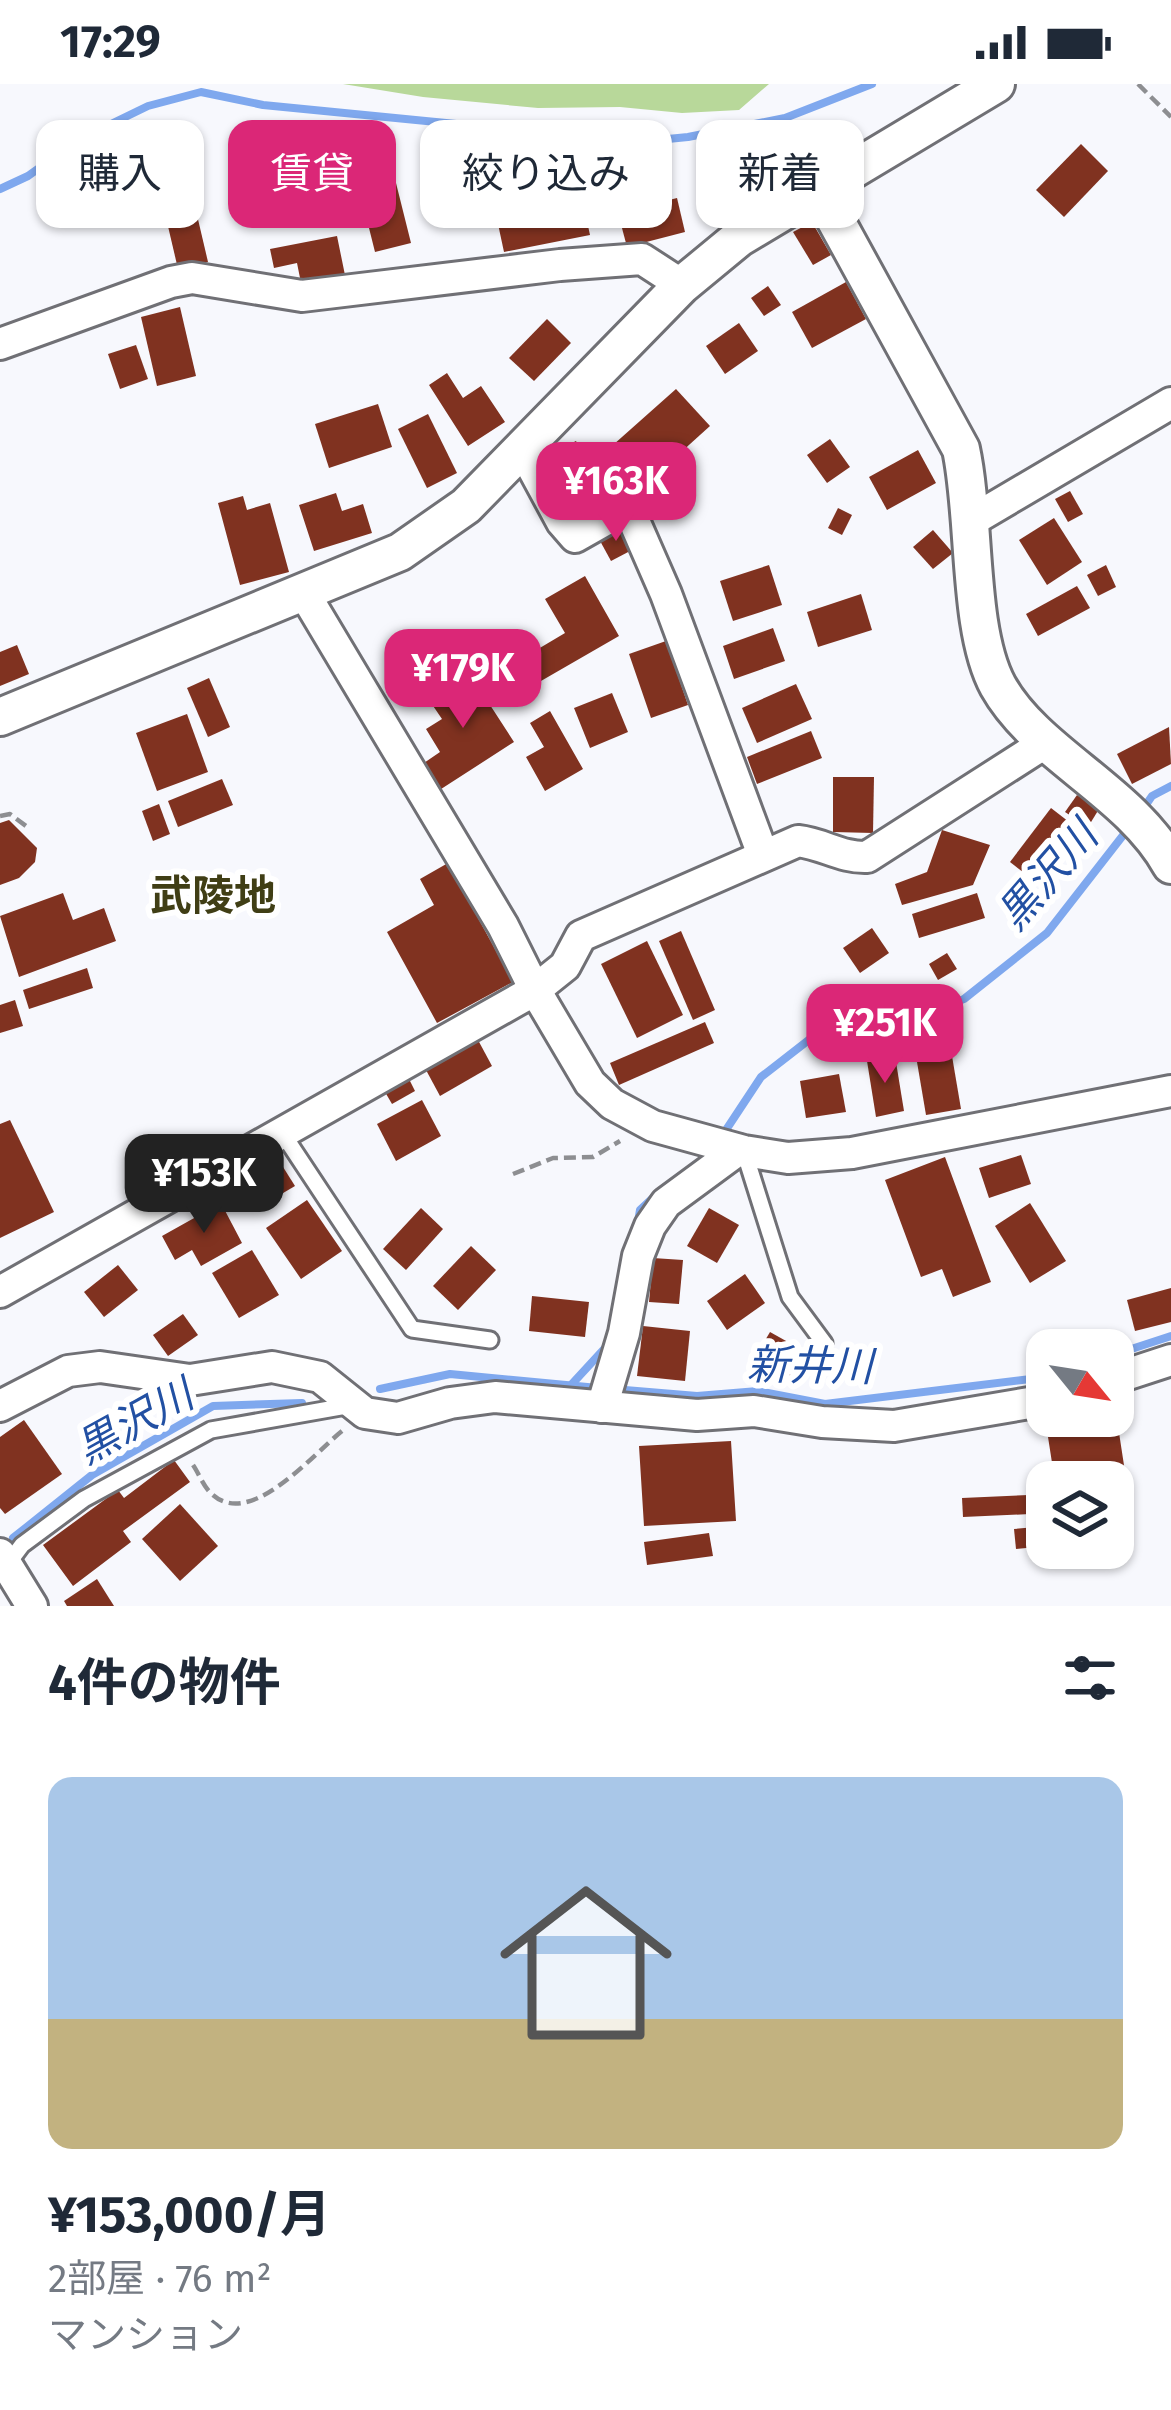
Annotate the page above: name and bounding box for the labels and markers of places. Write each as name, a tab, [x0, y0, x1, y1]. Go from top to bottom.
pin: ¥163K	[532, 442, 700, 544]
pin: ¥179K	[379, 629, 547, 731]
pin: ¥251K	[801, 984, 969, 1086]
pin: ¥153K	[120, 1134, 288, 1236]

